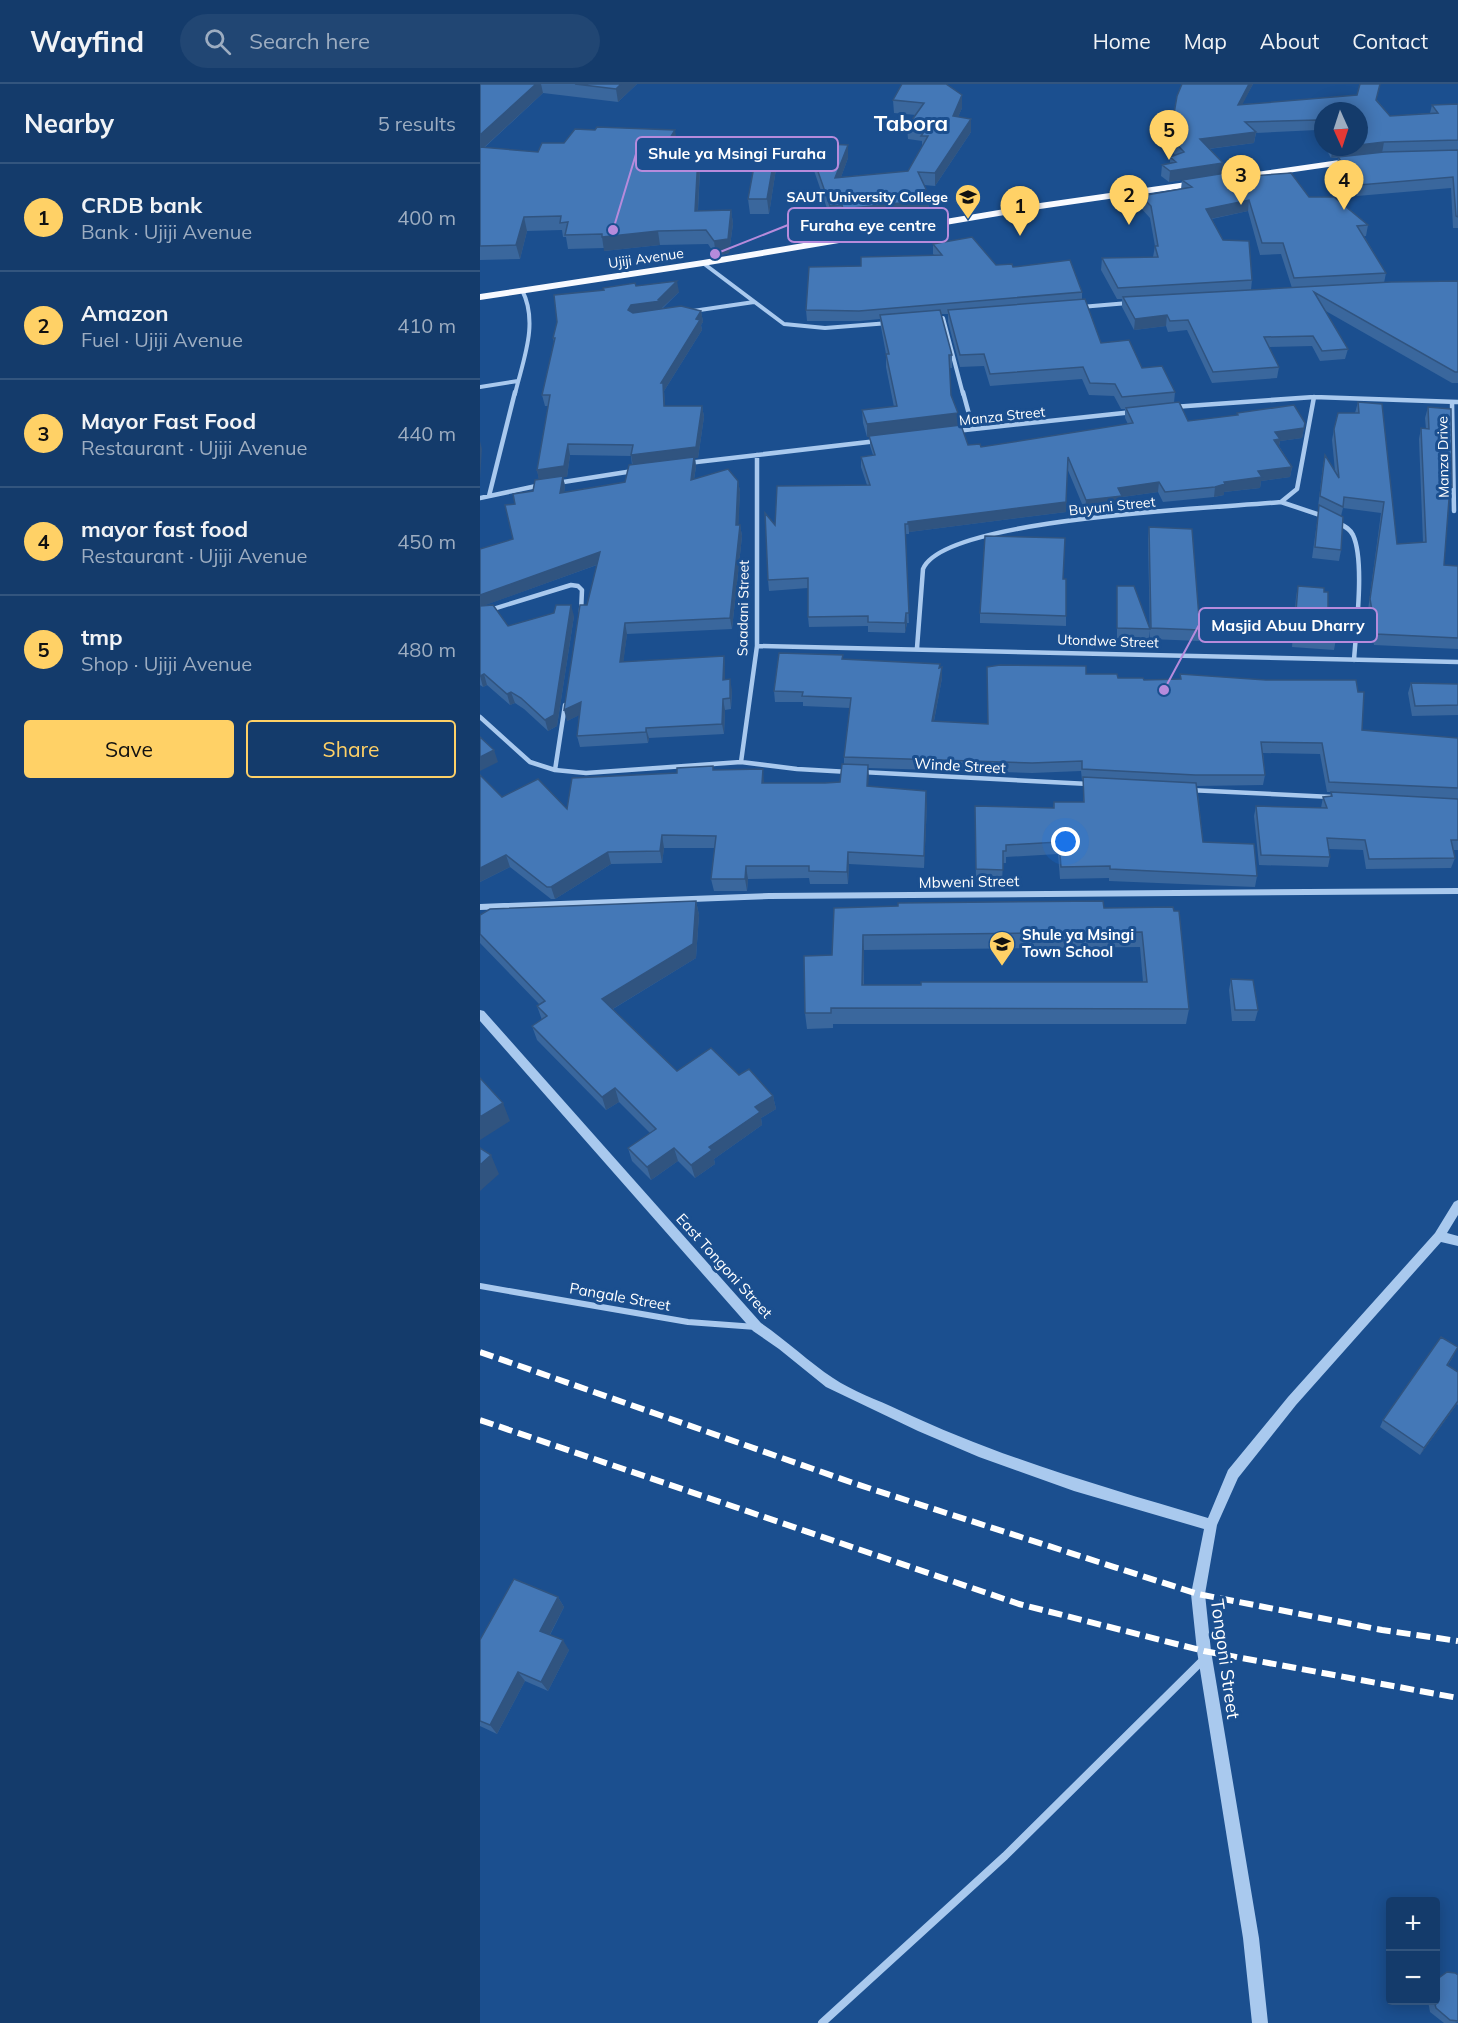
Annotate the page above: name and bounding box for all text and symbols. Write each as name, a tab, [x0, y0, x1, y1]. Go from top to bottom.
search box	[180, 14, 600, 68]
text: Wayfind	[30, 24, 144, 59]
icon: search	[201, 25, 234, 58]
text: Search here	[249, 27, 370, 55]
text: Home	[1093, 28, 1151, 54]
text: Map	[1184, 28, 1227, 54]
text: About	[1260, 28, 1319, 54]
text: Contact	[1352, 28, 1428, 54]
north arrow	[1314, 102, 1368, 156]
text: Nearby	[24, 107, 114, 140]
district label: Tabora	[874, 109, 948, 137]
pin: 5	[1150, 110, 1188, 160]
text: 5 results	[378, 111, 456, 136]
callout: Shule ya Msingi Furaha	[636, 137, 838, 171]
text: Shule ya Msingi Furaha	[648, 143, 826, 163]
pin: 3	[1222, 156, 1260, 205]
pin: 4	[1324, 160, 1364, 210]
pin: 2	[1110, 176, 1148, 225]
school or university icon: SAUT University College	[953, 182, 983, 220]
pin: 1	[1000, 186, 1040, 236]
place label: SAUT University College	[786, 188, 948, 206]
text: CRDB bank	[81, 191, 202, 219]
text: 1	[38, 205, 50, 230]
text: 400 m	[397, 205, 456, 230]
callout: Furaha eye centre	[788, 208, 948, 242]
text: Furaha eye centre	[800, 215, 936, 235]
text: Bank · Ujiji Avenue	[81, 219, 252, 244]
street label: Ujiji Avenue	[607, 244, 685, 272]
text: Amazon	[81, 299, 169, 327]
text: 2	[38, 313, 50, 338]
text: 410 m	[397, 313, 456, 338]
text: Fuel · Ujiji Avenue	[81, 327, 243, 352]
street label: Manza Street	[958, 403, 1046, 429]
text: Mayor Fast Food	[81, 407, 256, 435]
street label: Manza Drive	[1433, 416, 1453, 498]
text: 3	[38, 421, 50, 446]
text: 440 m	[397, 421, 456, 446]
text: Restaurant · Ujiji Avenue	[81, 435, 307, 460]
street label: Buyuni Street	[1068, 492, 1156, 519]
text: mayor fast food	[81, 515, 248, 543]
text: 4	[38, 529, 50, 554]
text: 450 m	[397, 529, 456, 554]
text: Restaurant · Ujiji Avenue	[81, 543, 307, 568]
street label: Saadani Street	[733, 560, 753, 656]
callout: Masjid Abuu Dharry	[1199, 608, 1377, 642]
text: Masjid Abuu Dharry	[1211, 615, 1365, 635]
text: tmp	[81, 623, 123, 651]
street label: Utondwe Street	[1057, 630, 1159, 652]
text: 5	[38, 637, 50, 662]
text: 480 m	[397, 637, 456, 662]
text: Shop · Ujiji Avenue	[81, 651, 252, 676]
button: Save	[24, 720, 234, 778]
button: Share	[246, 720, 456, 778]
street label: Winde Street	[914, 754, 1006, 777]
your location	[1051, 827, 1080, 856]
street label: Mbweni Street	[919, 871, 1019, 892]
place label: Shule ya Msingi Town School	[1022, 925, 1134, 961]
school or university icon: Shule ya Msingi Town School	[987, 929, 1017, 967]
street label: East Tongoni Street	[672, 1209, 777, 1322]
street label: Pangale Street	[568, 1278, 672, 1315]
street label: Tongoni Street	[1206, 1598, 1245, 1720]
map controls	[1386, 1897, 1440, 2005]
button: +	[1386, 1897, 1440, 1951]
button: −	[1386, 1951, 1440, 2005]

